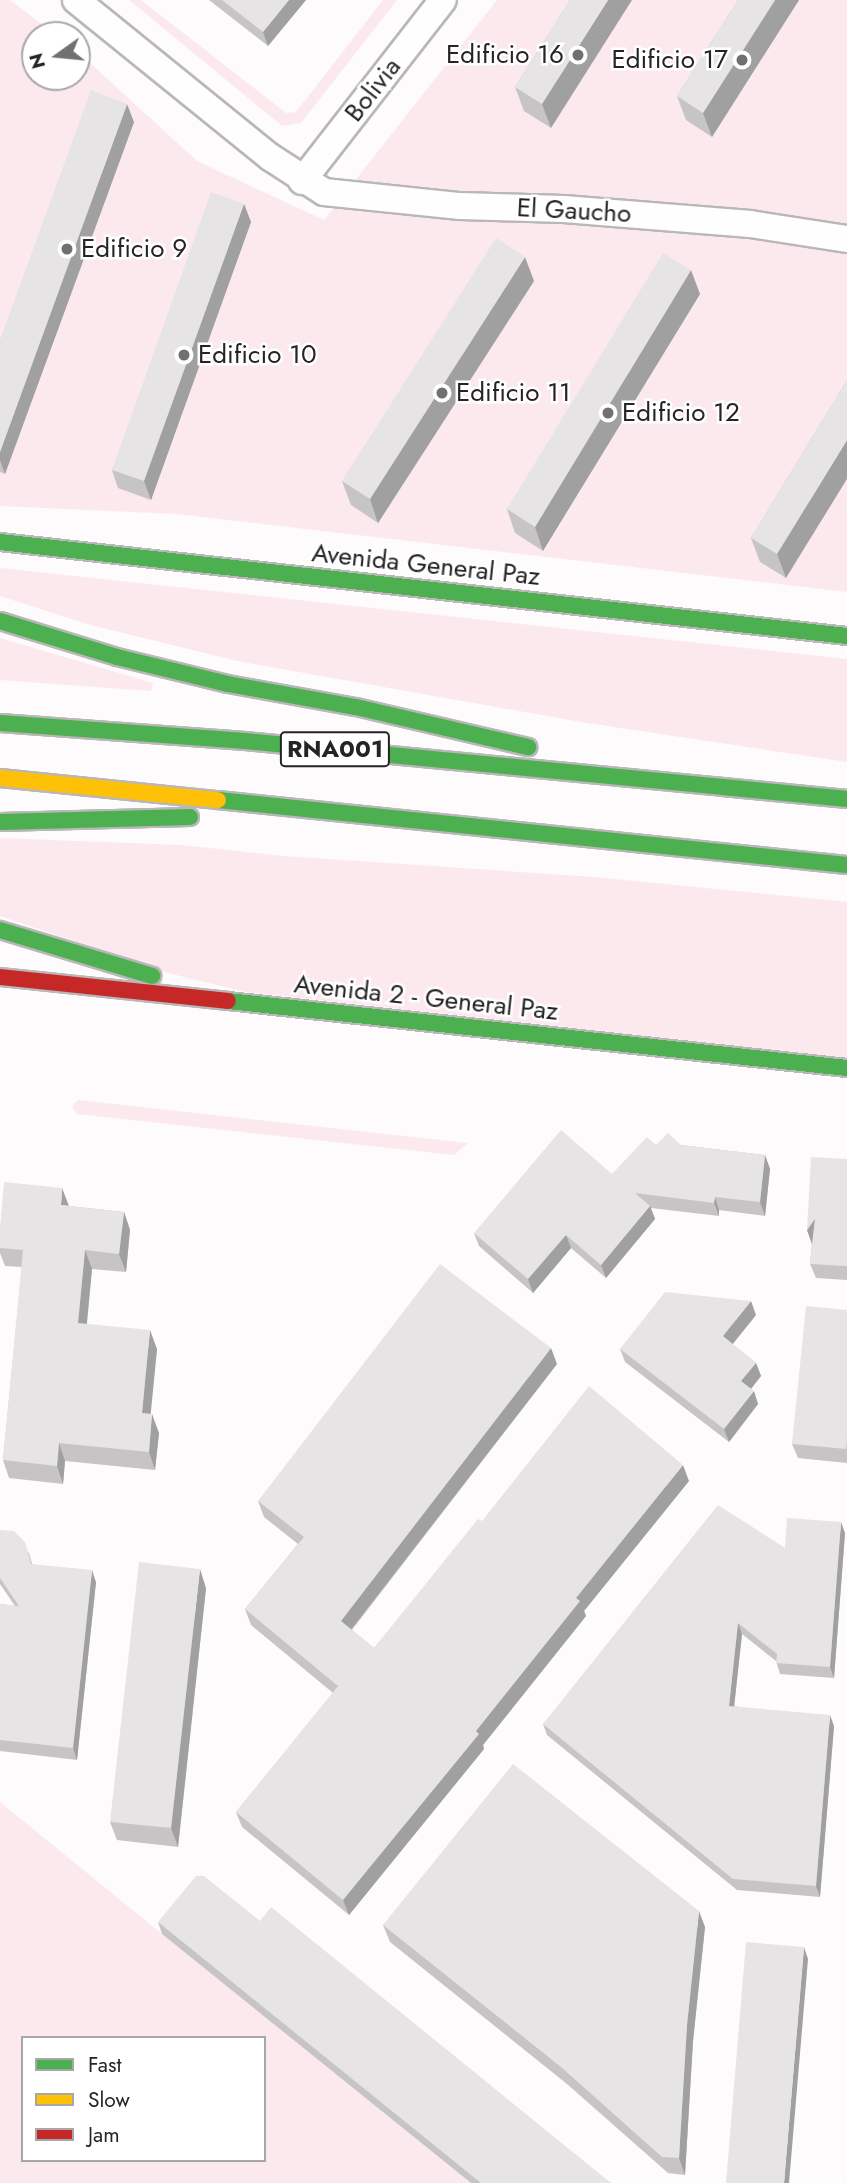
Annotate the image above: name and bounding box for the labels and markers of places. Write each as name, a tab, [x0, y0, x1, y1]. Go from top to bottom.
place label: Edificio 16	[446, 39, 564, 71]
place label: Edificio 17	[611, 44, 728, 76]
marker: Edificio 16	[570, 47, 586, 63]
marker: Edificio 17	[734, 52, 750, 68]
place label: Edificio 9	[81, 233, 187, 265]
marker: Edificio 9	[59, 241, 75, 257]
place label: Edificio 10	[198, 339, 317, 371]
marker: Edificio 10	[176, 347, 192, 363]
place label: Edificio 11	[456, 377, 571, 409]
marker: Edificio 11	[434, 385, 450, 401]
place label: Edificio 12	[622, 397, 740, 429]
marker: Edificio 12	[600, 405, 616, 421]

